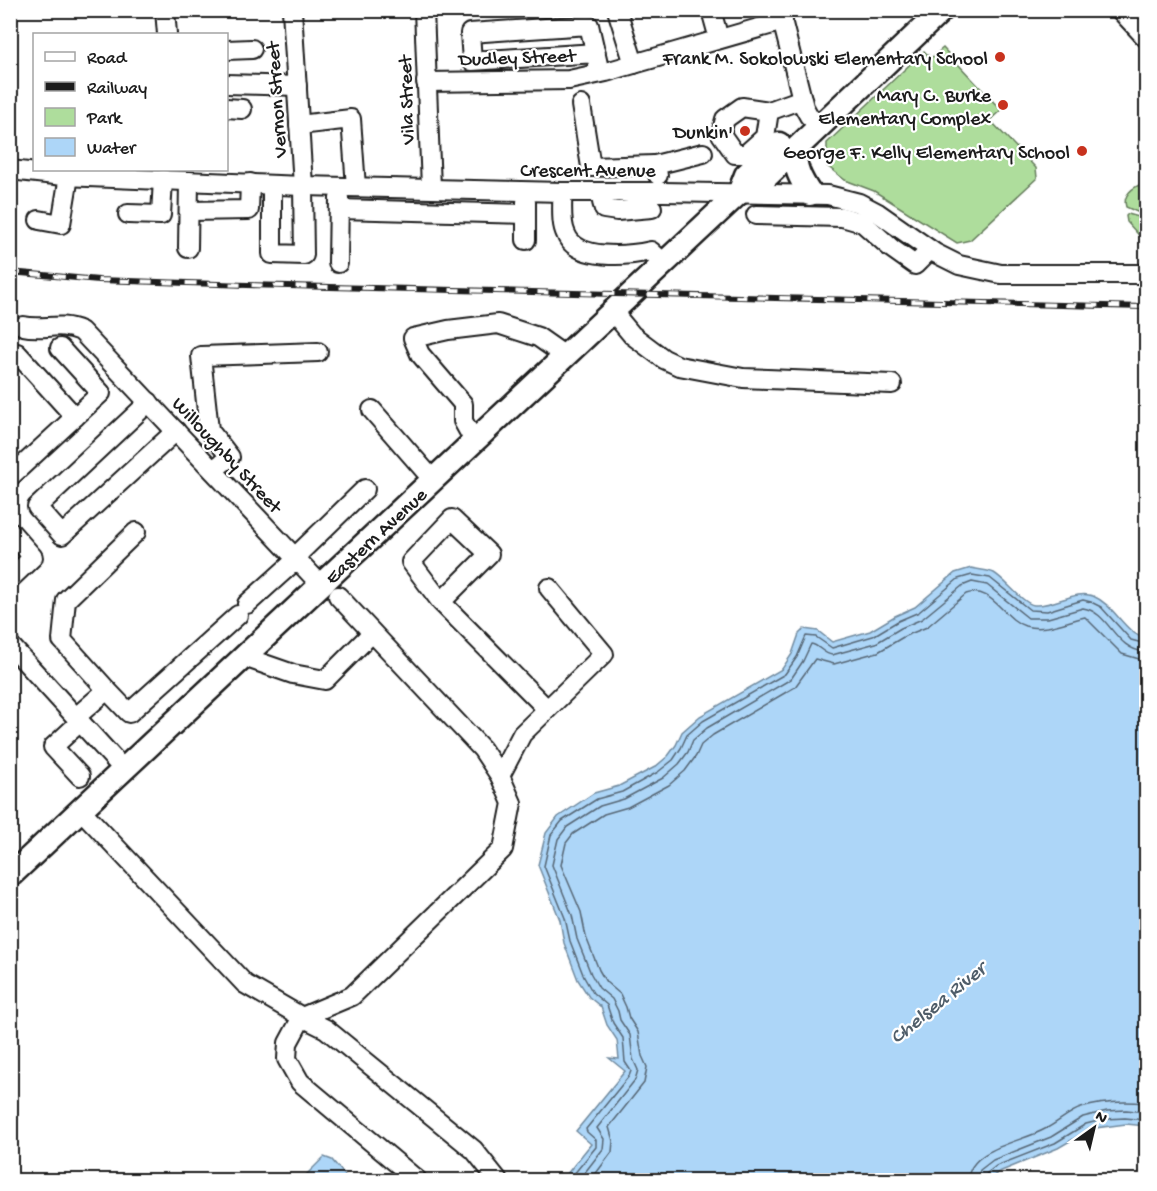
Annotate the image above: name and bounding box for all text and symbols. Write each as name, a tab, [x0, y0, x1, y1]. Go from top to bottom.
legend	[33, 33, 228, 171]
street label: Vernon Street	[263, 39, 294, 159]
street label: Dudley Street	[456, 46, 578, 73]
text: Road	[87, 49, 128, 70]
place label: Frank M. Sokolowski Elementary School	[662, 49, 988, 72]
marker: Frank M. Sokolowski Elementary School	[993, 50, 1007, 64]
street label: Vila Street	[395, 53, 422, 146]
text: Railway	[87, 79, 147, 100]
place label: Mary C. Burke Elementary Complex	[818, 86, 992, 132]
marker: Mary C. Burke Elementary Complex	[996, 98, 1010, 112]
text: Park	[86, 109, 123, 130]
place label: Dunkin'	[671, 123, 733, 146]
marker: Dunkin'	[738, 124, 752, 138]
text: Water	[87, 139, 137, 160]
place label: George F. Kelly Elementary School	[783, 143, 1070, 166]
marker: George F. Kelly Elementary School	[1075, 144, 1089, 158]
street label: Crescent Avenue	[520, 161, 656, 184]
street label: Willoughby Street	[166, 394, 286, 521]
street label: Eastern Avenue	[322, 484, 434, 591]
water label: Chelsea River	[886, 956, 996, 1051]
north arrow	[1064, 1098, 1124, 1158]
text: N	[1091, 1108, 1111, 1130]

